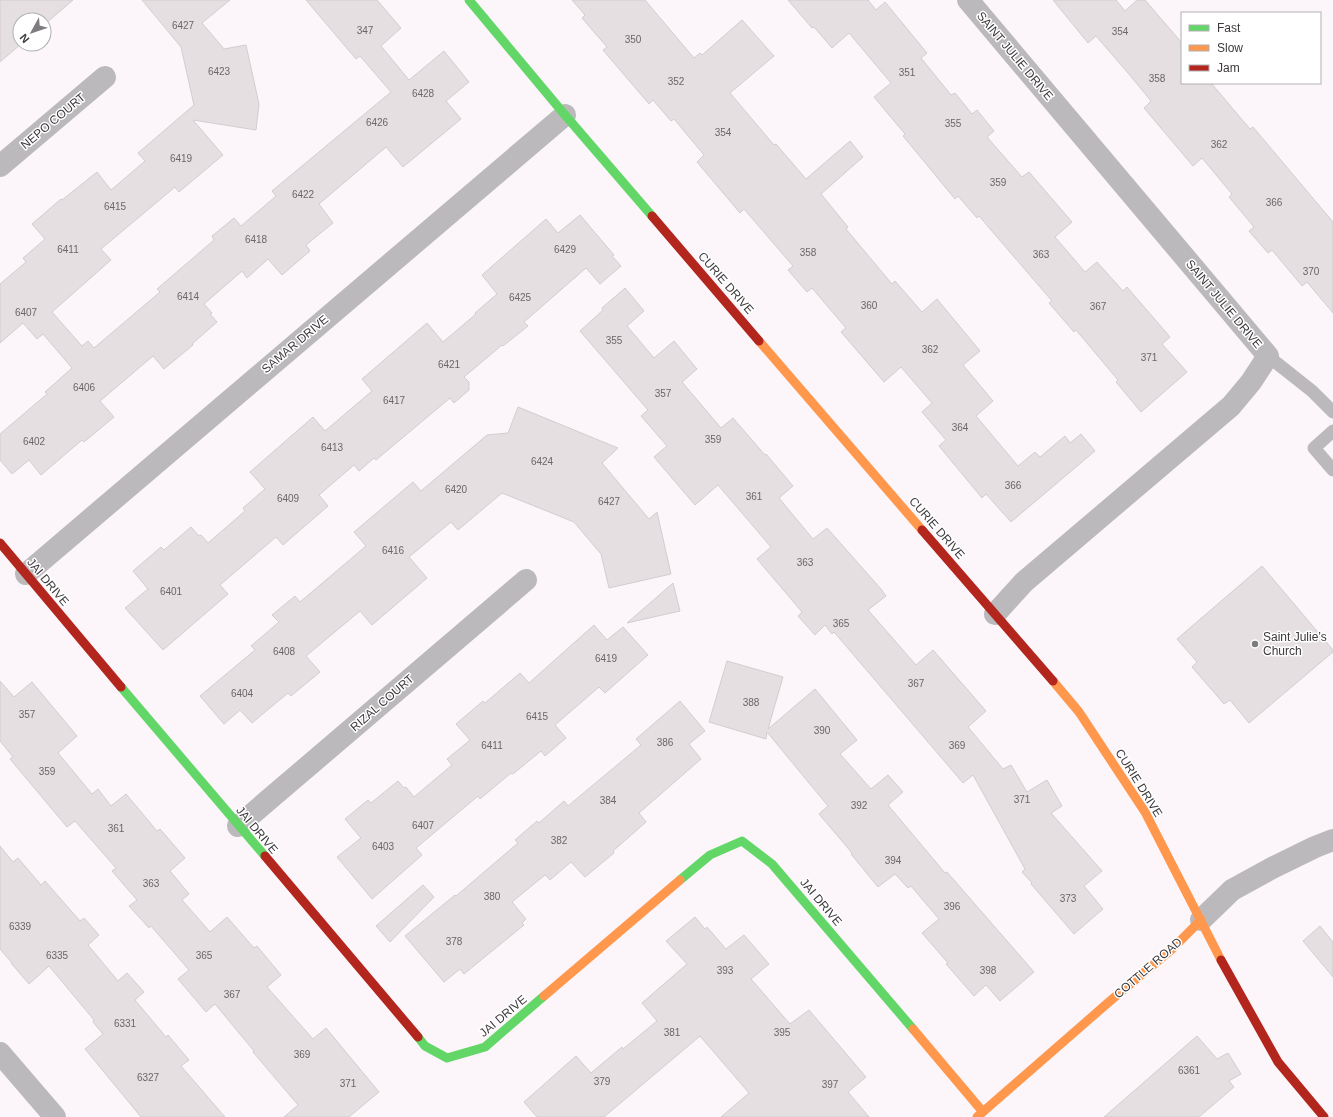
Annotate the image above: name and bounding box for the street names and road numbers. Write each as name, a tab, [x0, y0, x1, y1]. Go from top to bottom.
street label: SAINT JULIE DRIVE	[974, 9, 1056, 103]
street label: NEPO COURT	[18, 90, 89, 152]
street label: CURIE DRIVE	[695, 249, 757, 317]
street label: SAINT JULIE DRIVE	[1183, 257, 1265, 351]
street label: SAMAR DRIVE	[259, 312, 331, 376]
street label: CURIE DRIVE	[906, 494, 968, 562]
street label: JAI DRIVE	[24, 556, 72, 608]
street label: RIZAL COURT	[347, 671, 417, 734]
street label: CURIE DRIVE	[1113, 746, 1165, 820]
street label: JAI DRIVE	[233, 804, 281, 856]
street label: JAI DRIVE	[797, 876, 845, 928]
street label: COTTLE ROAD	[1111, 935, 1185, 1001]
street label: JAI DRIVE	[477, 992, 529, 1040]

